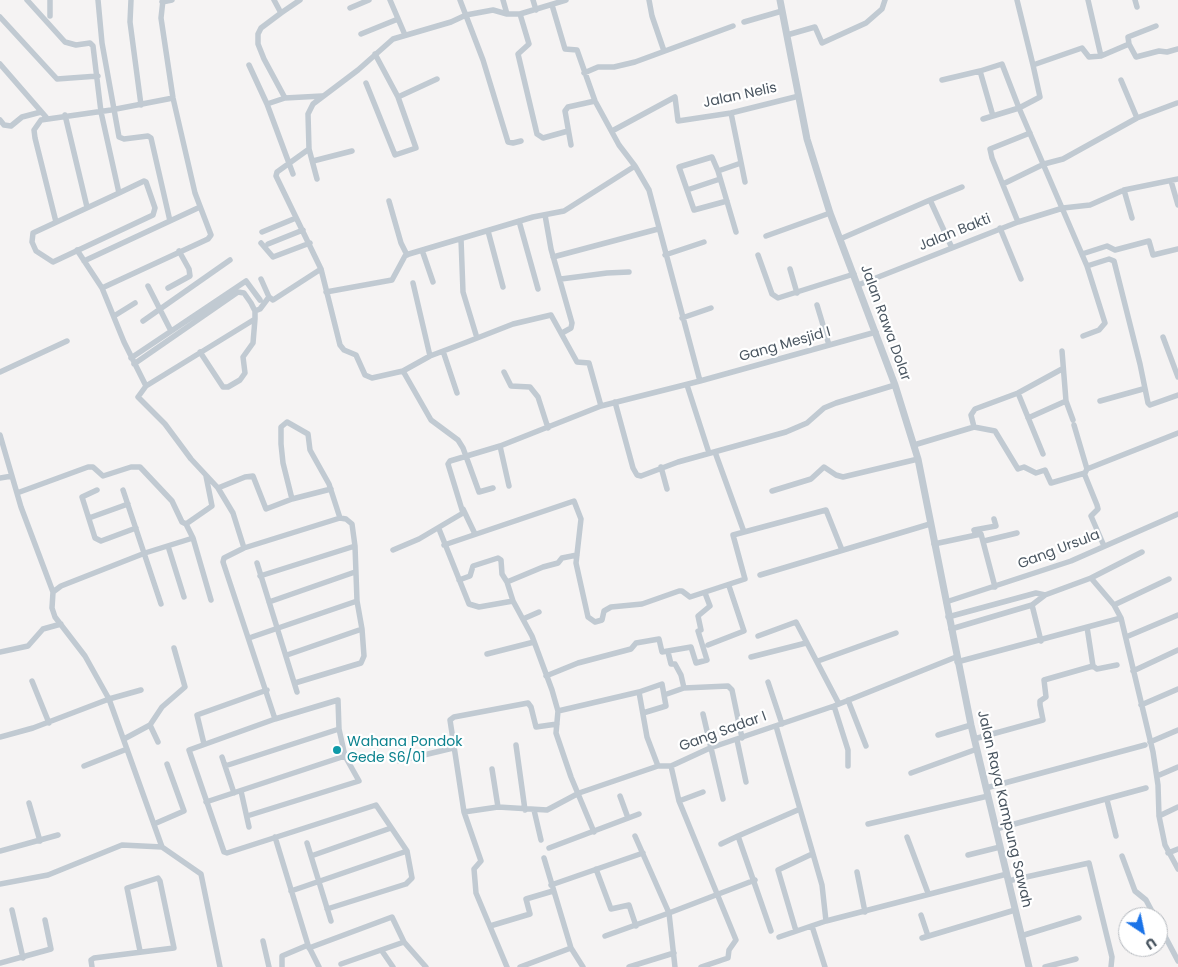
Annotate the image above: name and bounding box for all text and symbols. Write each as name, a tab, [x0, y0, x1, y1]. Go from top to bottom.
street label: Jalan Nelis	[701, 80, 779, 112]
street label: Jalan Bakti	[916, 211, 994, 255]
street label: Jalan Rawa Dolar	[856, 263, 914, 383]
street label: Gang Mesjid I	[737, 324, 833, 366]
street label: Gang Ursula	[1016, 527, 1102, 573]
street label: Gang Sadar I	[677, 708, 769, 756]
street label: Jalan Raya Kampung Sawah	[973, 709, 1035, 909]
place label: Wahana Pondok Gede S6/01	[347, 734, 462, 766]
marker: Wahana Pondok Gede S6/01	[331, 744, 343, 756]
north arrow	[1118, 907, 1168, 957]
text: U	[1141, 933, 1161, 955]

